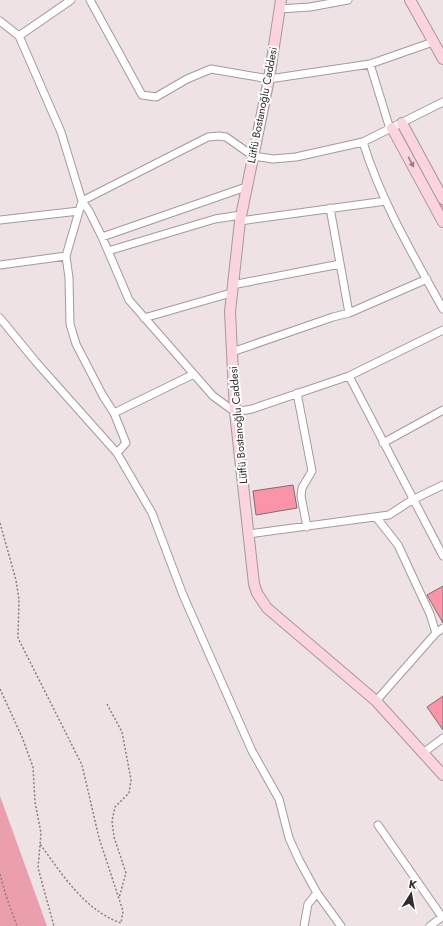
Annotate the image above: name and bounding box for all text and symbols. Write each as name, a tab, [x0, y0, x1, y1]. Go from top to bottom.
street label: Lütfü Bostanoğlu Caddesi	[243, 45, 281, 164]
one-way arrow	[407, 156, 414, 168]
street label: Lütfü Bostanoğlu Caddesi	[225, 365, 251, 485]
north arrow	[391, 874, 431, 914]
text: K	[408, 876, 419, 893]

